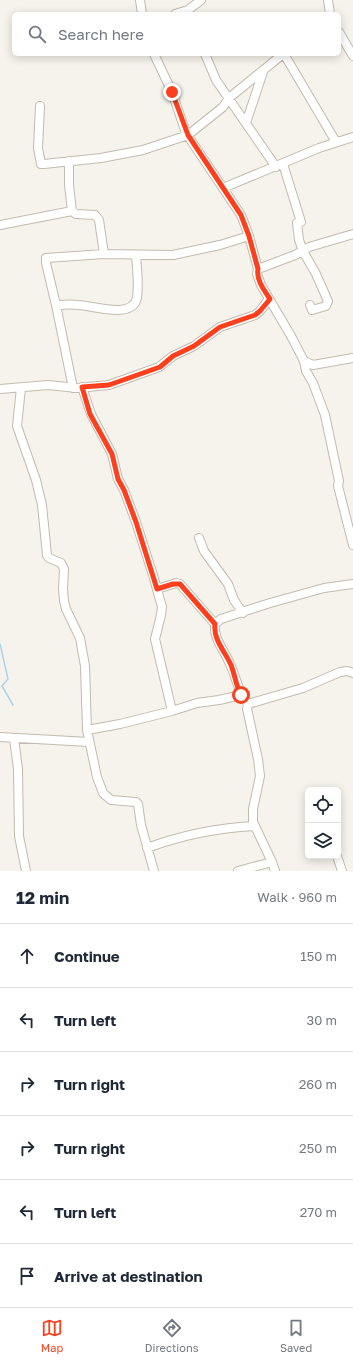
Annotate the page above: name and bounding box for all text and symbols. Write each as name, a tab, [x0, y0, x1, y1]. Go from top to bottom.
search box	[12, 12, 341, 56]
icon: search	[26, 23, 48, 45]
text: Search here	[58, 25, 144, 43]
route end	[163, 83, 181, 101]
route start	[232, 686, 250, 704]
map controls	[305, 787, 341, 859]
button: locate	[305, 787, 341, 823]
button: layers	[305, 823, 341, 859]
text: 12 min	[16, 887, 69, 908]
text: Walk · 960 m	[257, 889, 337, 905]
icon: ahead	[16, 945, 38, 967]
text: Continue	[54, 947, 120, 965]
text: 150 m	[300, 948, 337, 964]
icon: left	[16, 1009, 38, 1031]
text: Turn left	[54, 1011, 116, 1029]
text: 30 m	[307, 1012, 337, 1028]
icon: right	[16, 1073, 38, 1095]
text: Turn right	[54, 1075, 125, 1093]
text: 260 m	[299, 1076, 337, 1092]
icon: right	[16, 1137, 38, 1159]
text: Turn right	[54, 1139, 125, 1157]
text: 250 m	[299, 1140, 337, 1156]
icon: left	[16, 1201, 38, 1223]
text: Turn left	[54, 1203, 116, 1221]
text: 270 m	[300, 1204, 337, 1220]
icon: arrive	[16, 1265, 38, 1287]
text: Arrive at destination	[54, 1267, 203, 1285]
tab: Map	[41, 1317, 63, 1354]
tab: Directions	[145, 1317, 199, 1354]
tab: Saved	[280, 1317, 312, 1354]

